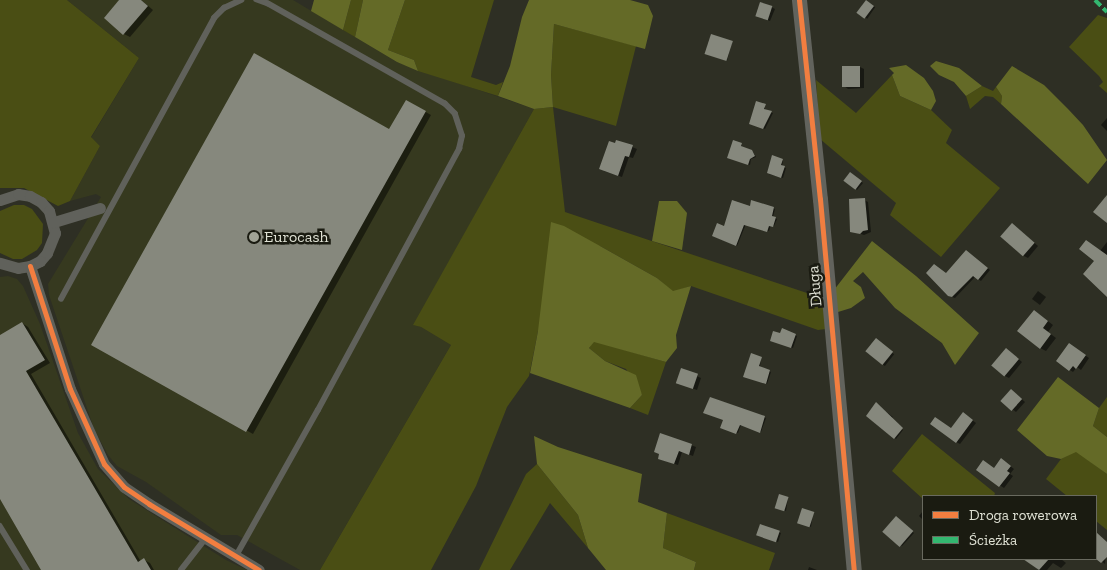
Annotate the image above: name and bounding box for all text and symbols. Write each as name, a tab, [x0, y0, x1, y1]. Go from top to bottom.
place label: Eurocash	[264, 227, 328, 247]
marker: Eurocash	[248, 231, 260, 243]
street label: Długa	[804, 265, 826, 307]
legend	[922, 495, 1097, 560]
text: Droga rowerowa	[969, 506, 1077, 524]
text: Ścieżka	[969, 531, 1017, 549]

